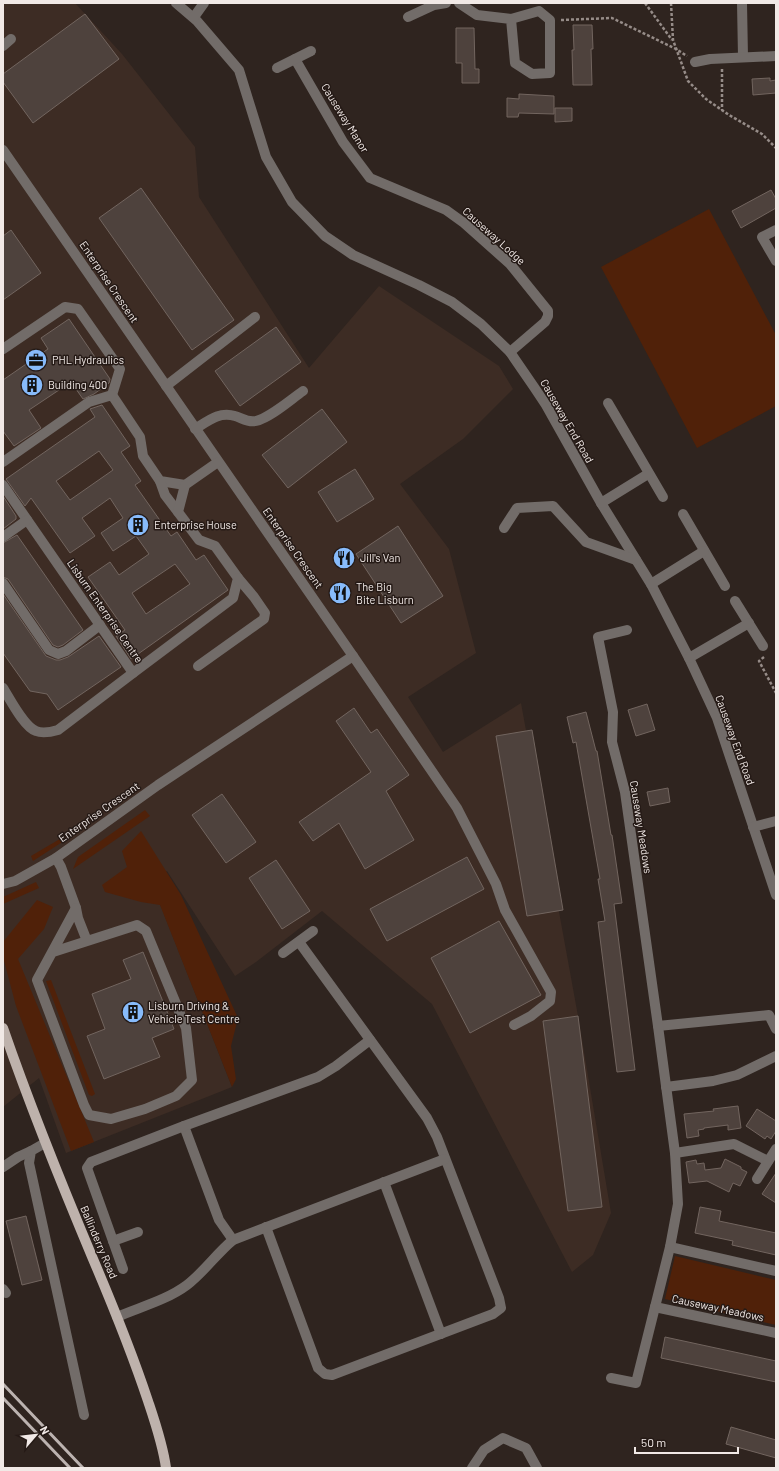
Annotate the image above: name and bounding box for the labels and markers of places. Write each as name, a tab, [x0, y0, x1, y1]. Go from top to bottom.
office icon: PHL Hydraulics	[23, 347, 49, 373]
place label: PHL Hydraulics	[52, 353, 124, 366]
building icon: Building 400	[19, 372, 45, 398]
place label: Building 400	[48, 378, 107, 391]
building icon: Enterprise House	[125, 512, 151, 538]
place label: Enterprise House	[154, 518, 237, 531]
restaurant icon: Jill's Van	[331, 545, 357, 571]
place label: Jill's Van	[360, 551, 400, 564]
restaurant icon: The Big Bite Lisburn	[327, 580, 353, 606]
place label: The Big Bite Lisburn	[356, 580, 414, 606]
building icon: Lisburn Driving & Vehicle Test Centre	[120, 999, 146, 1025]
place label: Lisburn Driving & Vehicle Test Centre	[148, 999, 240, 1025]

